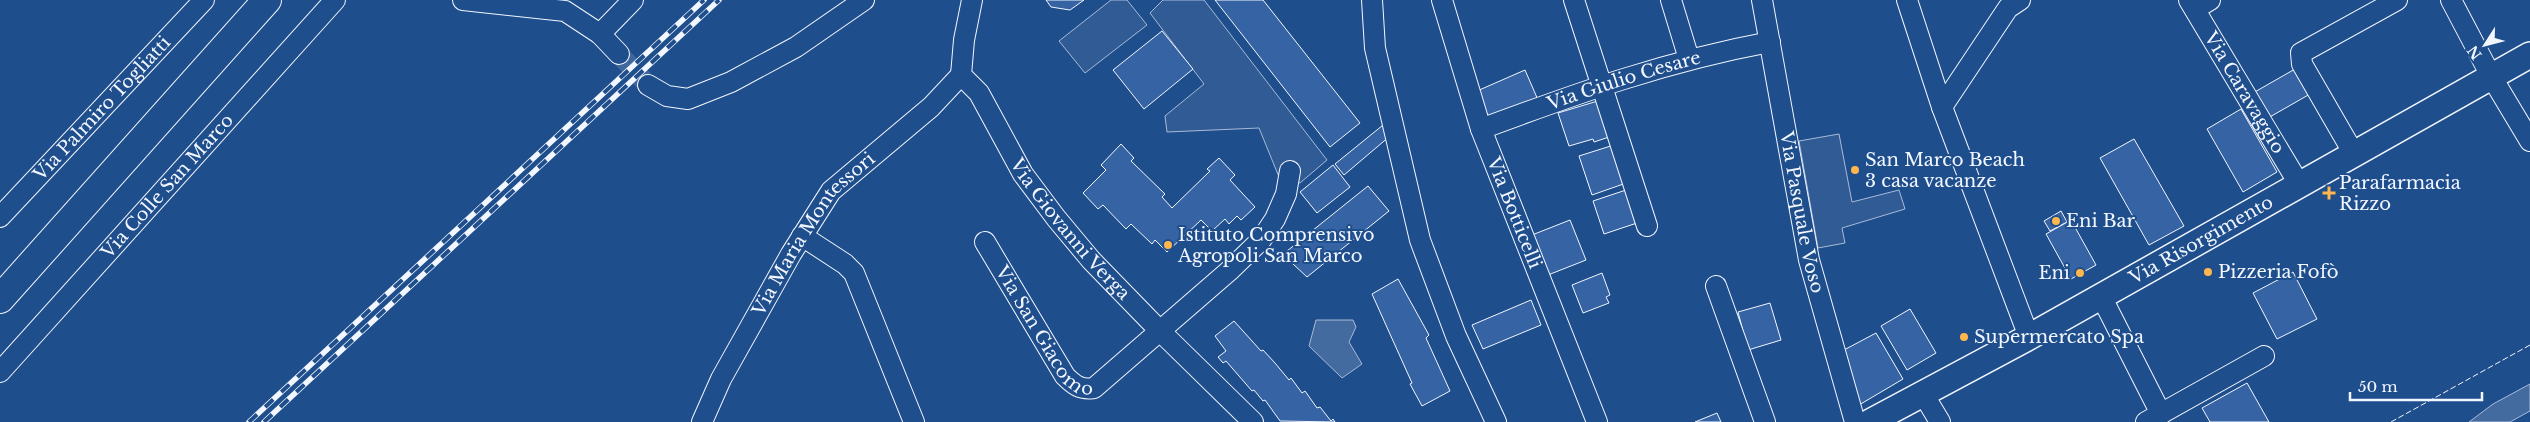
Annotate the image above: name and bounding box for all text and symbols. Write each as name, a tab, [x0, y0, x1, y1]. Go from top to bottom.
north arrow	[2460, 20, 2510, 70]
street label: Via Caravaggio	[2199, 27, 2289, 158]
street label: Via Palmiro Togliatti	[28, 32, 175, 186]
text: N	[2463, 42, 2486, 63]
street label: Via Giulio Cesare	[1543, 47, 1703, 115]
street label: Via Colle San Marco	[96, 109, 238, 264]
street label: Via Pasquale Voso	[1775, 129, 1829, 296]
street label: Via Maria Montessori	[747, 148, 879, 321]
place label: San Marco Beach 3 casa vacanze	[1865, 149, 2025, 192]
street label: Via Botticelli	[1482, 153, 1546, 272]
street label: Via Giovanni Verga	[1005, 154, 1135, 304]
marker: San Marco Beach 3 casa vacanze	[1849, 164, 1861, 176]
place label: Parafarmacia Rizzo	[2339, 172, 2461, 215]
marker: Parafarmacia Rizzo	[2323, 187, 2335, 199]
street label: Via Risorgimento	[2125, 191, 2277, 290]
place label: Eni Bar	[2066, 210, 2136, 232]
marker: Eni Bar	[2050, 215, 2062, 227]
place label: Istituto Comprensivo Agropoli San Marco	[1177, 224, 1375, 267]
marker: Istituto Comprensivo Agropoli San Marco	[1162, 239, 1174, 251]
street label: Via San Giacomo	[990, 261, 1093, 400]
place label: Pizzeria Fofò	[2218, 261, 2339, 283]
place label: Eni	[2038, 262, 2070, 284]
marker: Pizzeria Fofò	[2202, 266, 2214, 278]
marker: Eni	[2074, 267, 2086, 279]
place label: Supermercato Spa	[1974, 326, 2144, 348]
marker: Supermercato Spa	[1958, 331, 1970, 343]
scale bar	[2350, 370, 2482, 402]
text: 50 m	[2358, 377, 2398, 396]

